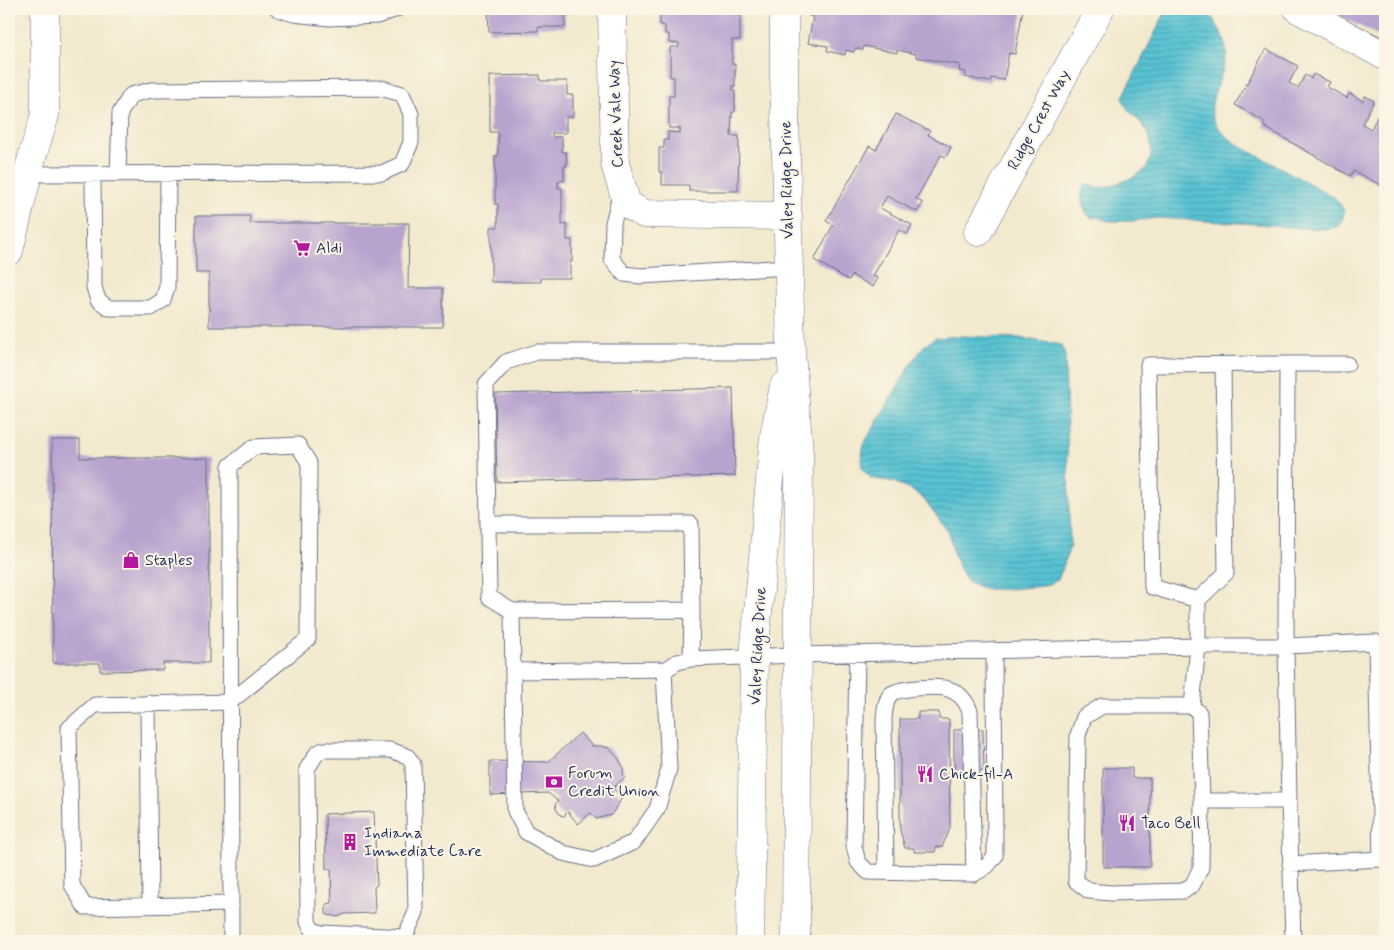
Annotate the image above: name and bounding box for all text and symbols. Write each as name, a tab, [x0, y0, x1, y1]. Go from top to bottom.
street label: Creek Vale Way	[604, 60, 628, 168]
street label: Ridge Crest Way	[1003, 66, 1076, 174]
street label: Valey Ridge Drive	[775, 120, 800, 239]
supermarket icon: Aldi	[292, 238, 312, 258]
place label: Aldi	[316, 238, 342, 259]
shop icon: Staples	[121, 550, 141, 570]
place label: Staples	[145, 550, 193, 571]
street label: Valey Ridge Drive	[744, 586, 773, 706]
place label: Forum Credit Union	[568, 763, 661, 802]
restaurant icon: Chick-fil-A	[915, 764, 935, 784]
place label: Chick-fil-A	[939, 764, 1013, 785]
bank icon: Forum Credit Union	[544, 772, 564, 792]
restaurant icon: Taco Bell	[1117, 813, 1137, 833]
place label: Taco Bell	[1141, 813, 1200, 834]
place label: Indiana Immediate Care	[364, 823, 482, 862]
building icon: Indiana Immediate Care	[340, 832, 360, 852]

